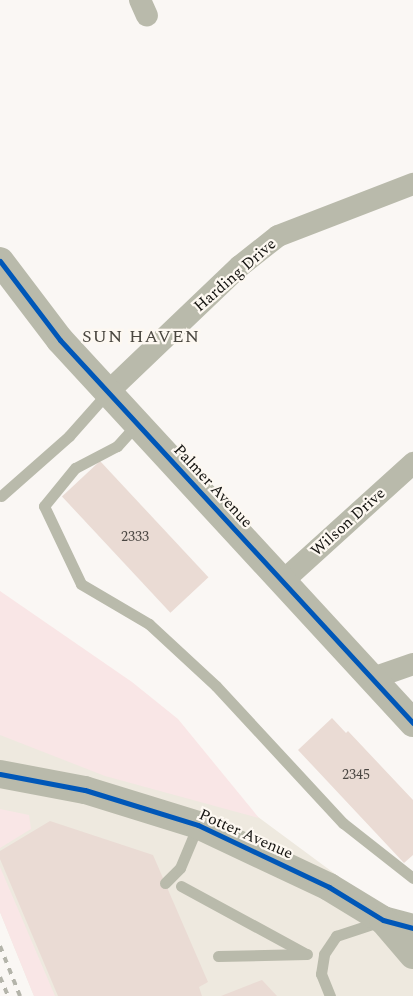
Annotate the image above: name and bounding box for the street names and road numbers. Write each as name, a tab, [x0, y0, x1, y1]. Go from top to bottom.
street label: Harding Drive	[190, 234, 280, 316]
street label: Palmer Avenue	[169, 440, 257, 532]
street label: Wilson Drive	[307, 484, 389, 560]
street label: Potter Avenue	[196, 805, 296, 863]

